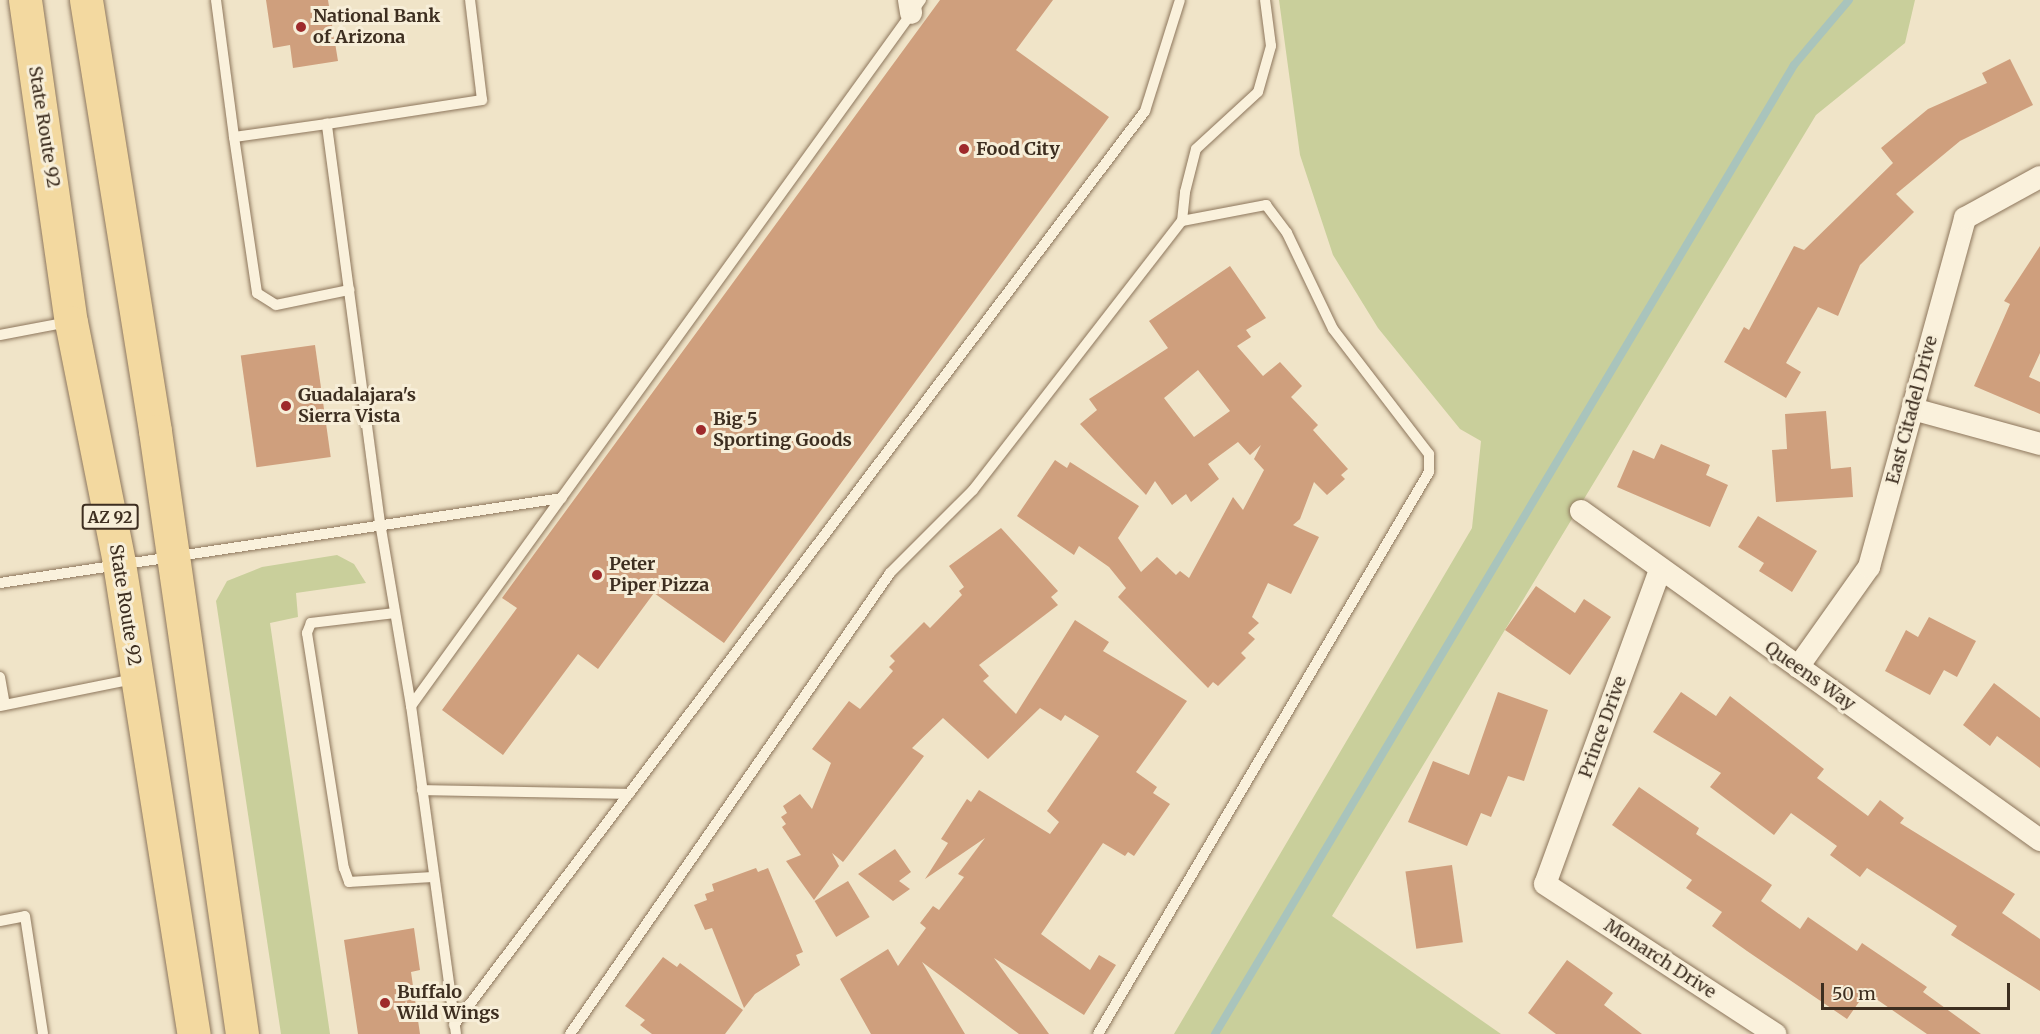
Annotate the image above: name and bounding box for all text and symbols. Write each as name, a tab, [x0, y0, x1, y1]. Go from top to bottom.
place label: National Bank of Arizona	[313, 6, 440, 48]
marker: National Bank of Arizona	[294, 20, 308, 34]
street label: State Route 92	[24, 65, 64, 189]
place label: Food City	[976, 138, 1060, 160]
marker: Food City	[957, 142, 971, 156]
street label: East Citadel Drive	[1882, 333, 1942, 487]
place label: Guadalajara's Sierra Vista	[298, 385, 416, 428]
marker: Guadalajara's Sierra Vista	[279, 399, 293, 413]
place label: Big 5 Sporting Goods	[713, 409, 852, 452]
marker: Big 5 Sporting Goods	[694, 423, 708, 437]
road number: AZ 92	[82, 504, 138, 530]
street label: State Route 92	[105, 543, 145, 667]
place label: Peter Piper Pizza	[609, 554, 709, 596]
marker: Peter Piper Pizza	[590, 568, 604, 582]
street label: Queens Way	[1761, 637, 1859, 715]
street label: Prince Drive	[1575, 673, 1631, 781]
street label: Monarch Drive	[1600, 915, 1720, 1003]
scale bar	[1824, 971, 2013, 1009]
place label: Buffalo Wild Wings	[397, 982, 499, 1024]
text: 50 m	[1832, 982, 1876, 1005]
marker: Buffalo Wild Wings	[378, 996, 392, 1010]

